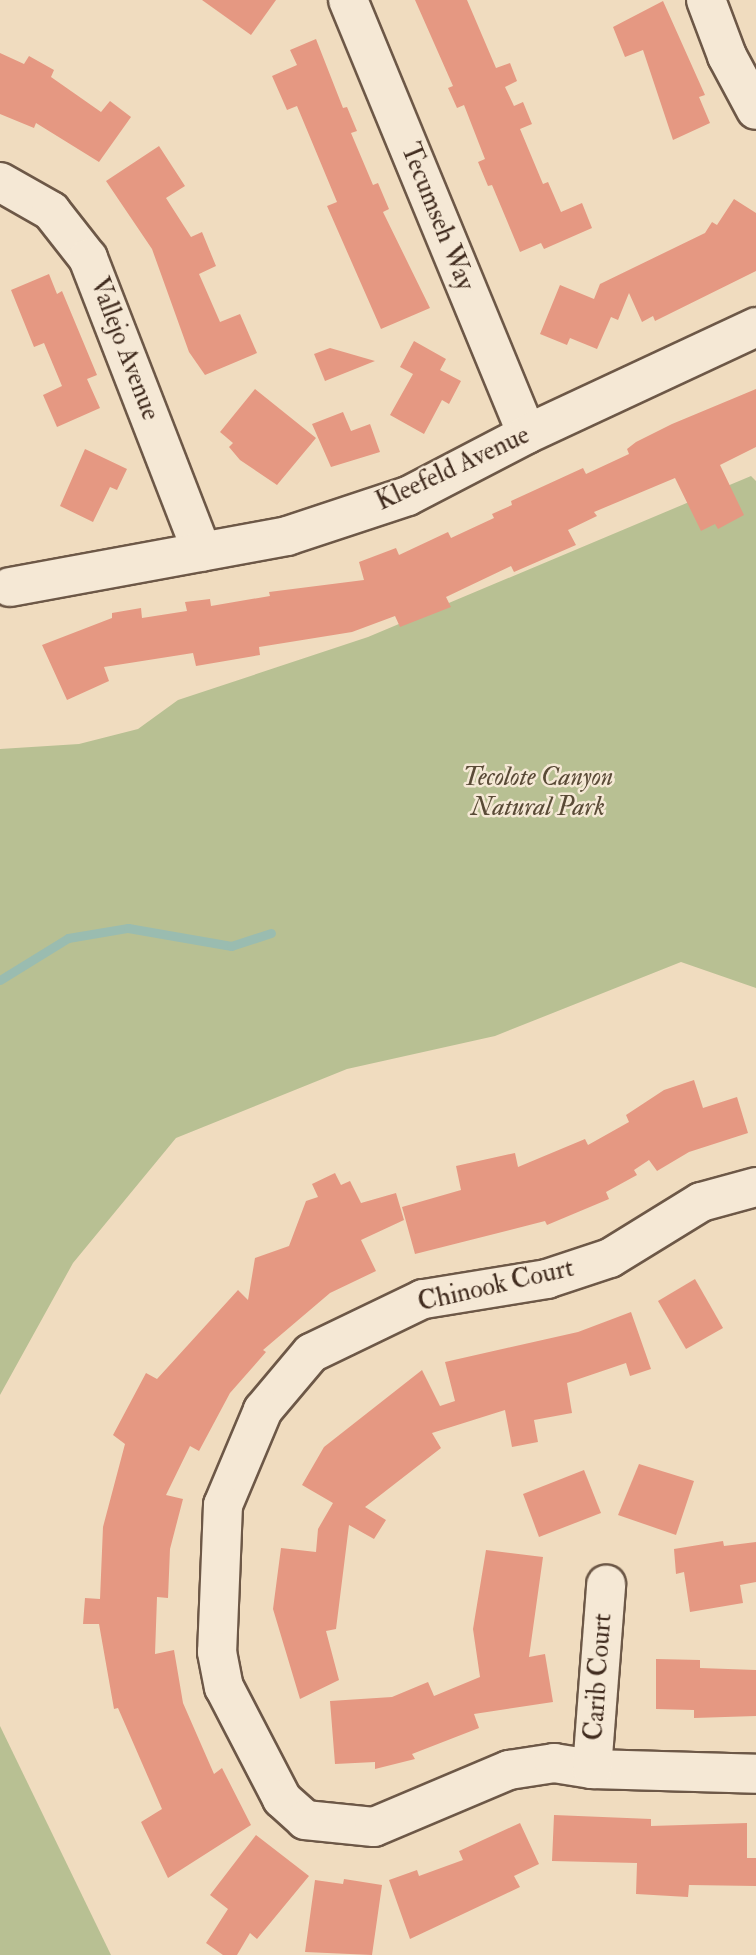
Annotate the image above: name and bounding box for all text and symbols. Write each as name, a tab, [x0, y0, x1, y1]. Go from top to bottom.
street label: Tecumseh Way	[393, 139, 481, 295]
street label: Vallejo Avenue	[83, 273, 165, 425]
street label: Kleefeld Avenue	[371, 420, 535, 518]
park label: Tecolote Canyon Natural Park	[463, 762, 613, 824]
street label: Chinook Court	[415, 1253, 577, 1319]
street label: Carib Court	[579, 1612, 619, 1742]

